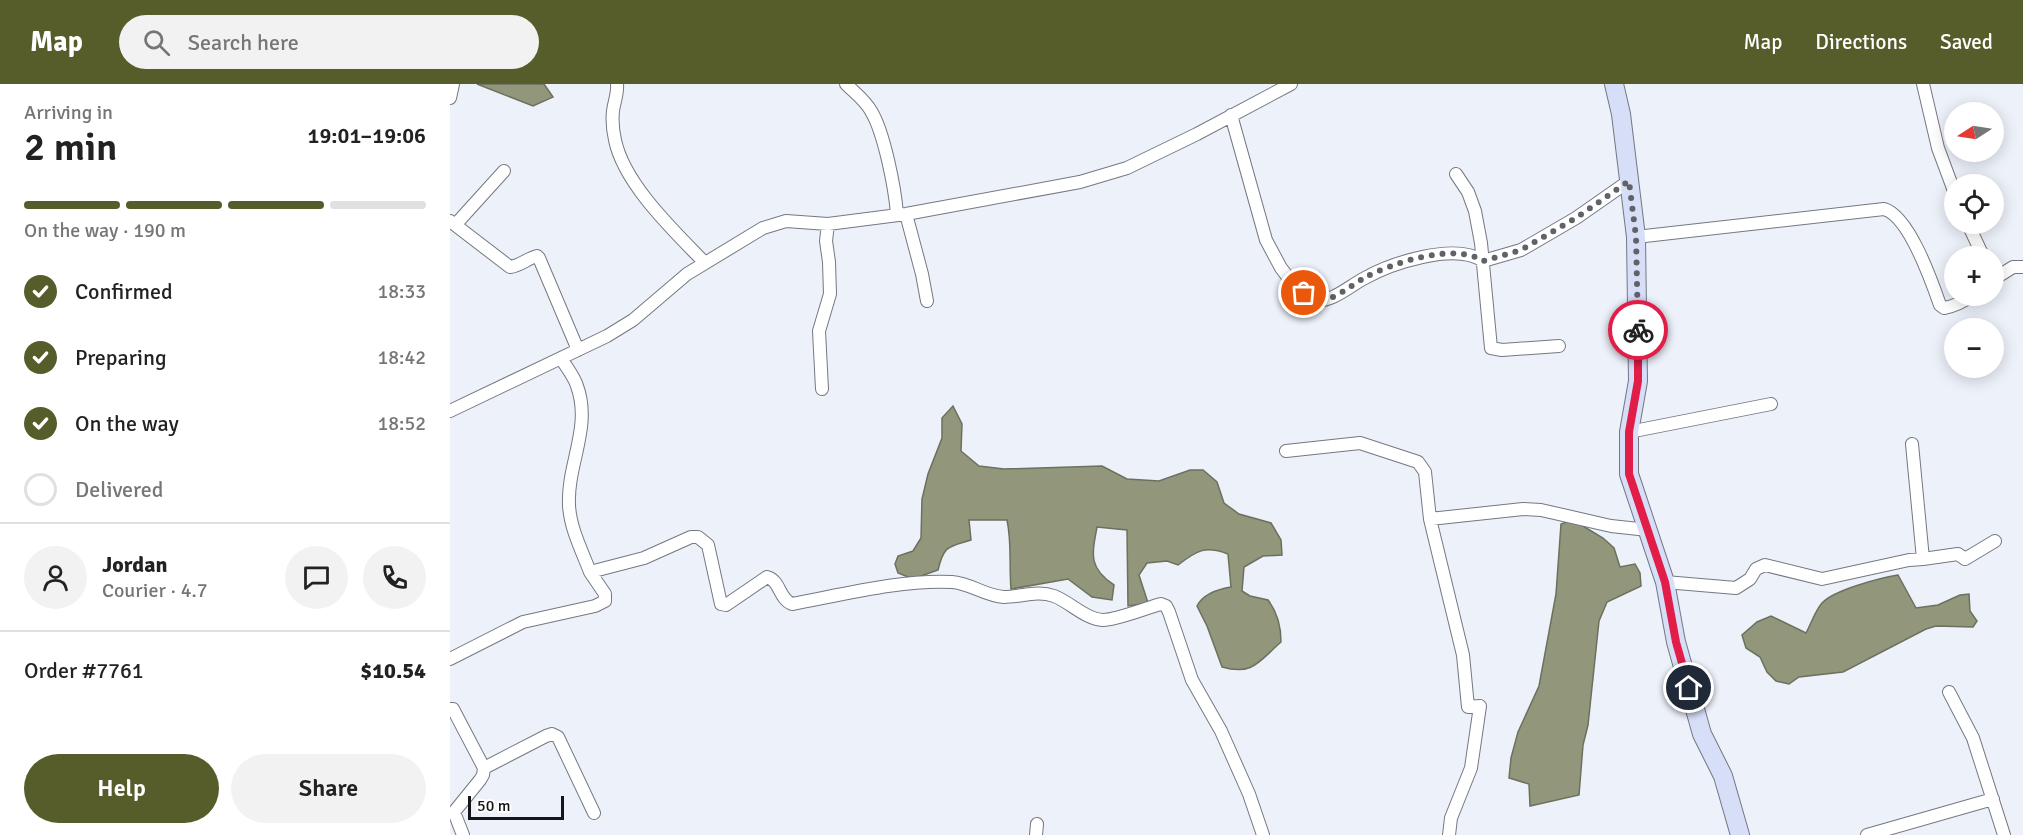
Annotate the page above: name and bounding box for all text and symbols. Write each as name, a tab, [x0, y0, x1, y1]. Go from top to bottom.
search box	[119, 15, 539, 69]
text: Map	[30, 25, 83, 59]
icon: search	[140, 26, 173, 59]
text: Search here	[188, 29, 299, 56]
text: Map	[1744, 29, 1782, 55]
text: Directions	[1815, 29, 1907, 55]
text: Saved	[1940, 29, 1993, 55]
text: Arriving in	[24, 100, 113, 125]
north arrow	[1944, 102, 2004, 162]
map controls	[1944, 102, 2004, 378]
text: 19:01–19:06	[308, 122, 426, 149]
text: 2 min	[24, 123, 117, 171]
button: locate	[1944, 174, 2004, 234]
text: On the way · 190 m	[24, 218, 186, 243]
button: +	[1944, 246, 2004, 306]
pin	[1278, 267, 1329, 318]
icon: check	[24, 275, 57, 308]
icon: bag	[1287, 276, 1320, 309]
text: Confirmed	[75, 278, 173, 305]
text: 18:33	[377, 279, 426, 304]
courier	[1608, 300, 1668, 360]
icon: bike	[1622, 314, 1655, 347]
button: −	[1944, 318, 2004, 378]
icon: check	[24, 341, 57, 374]
text: Preparing	[75, 344, 167, 371]
text: 18:42	[377, 345, 426, 370]
icon: check	[24, 407, 57, 440]
text: On the way	[75, 410, 179, 437]
text: 18:52	[377, 411, 426, 436]
text: Delivered	[75, 476, 163, 503]
button: person	[24, 546, 87, 609]
button: chat	[285, 546, 348, 609]
button: phone	[363, 546, 426, 609]
text: Jordan	[102, 551, 168, 578]
text: Courier · 4.7	[102, 578, 208, 603]
text: Order #7761	[24, 657, 144, 684]
text: $10.54	[360, 657, 426, 684]
pin	[1663, 662, 1714, 713]
icon: home	[1672, 671, 1705, 704]
button: Help	[24, 754, 219, 823]
button: Share	[231, 754, 426, 823]
scale bar	[468, 793, 564, 820]
text: 50 m	[477, 796, 511, 816]

